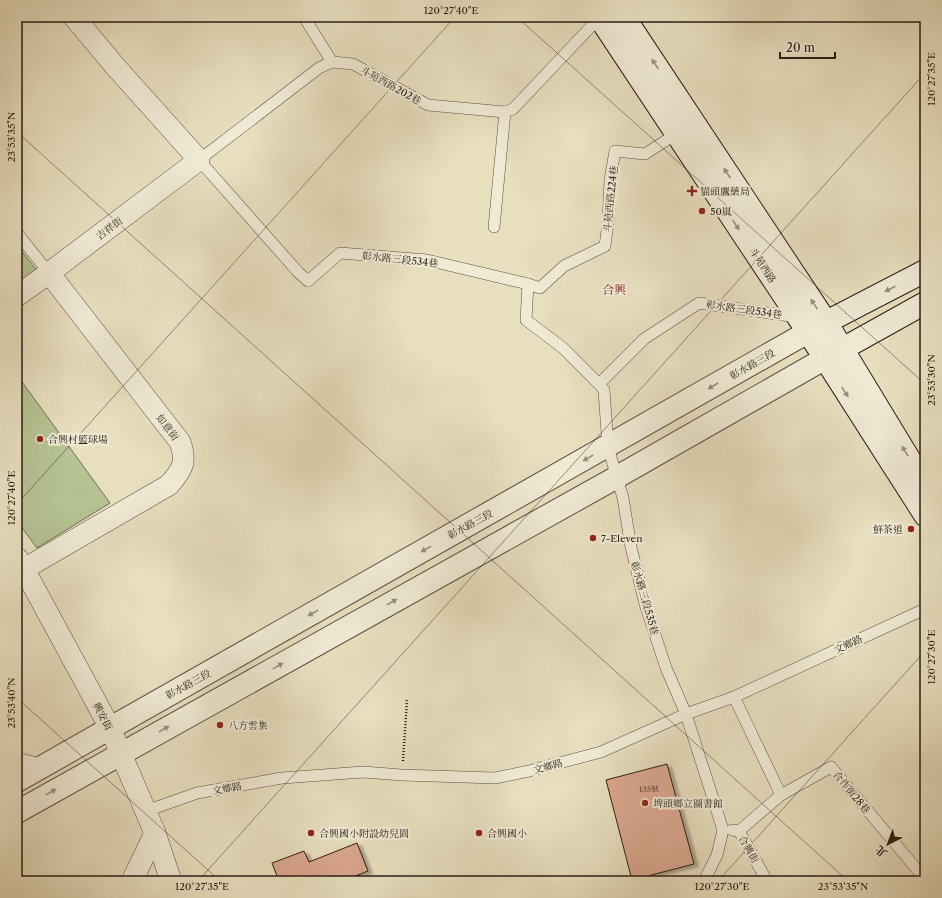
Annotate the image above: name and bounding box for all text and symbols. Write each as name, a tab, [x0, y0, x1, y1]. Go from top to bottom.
text: 120°27'40"E	[424, 4, 478, 17]
scale bar	[780, 34, 835, 60]
text: 20 m	[786, 40, 815, 55]
text: 120°27'35"E	[925, 52, 938, 106]
one-way arrow	[651, 59, 659, 70]
street label: 斗苑西路202巷	[358, 63, 424, 108]
text: 23°53'35"N	[5, 112, 18, 162]
street label: 斗苑西路224巷	[601, 165, 620, 233]
one-way arrow	[723, 168, 731, 178]
place label: 貓頭鷹藥局	[700, 185, 750, 198]
marker: 貓頭鷹藥局	[687, 186, 697, 196]
place label: 50嵐	[710, 205, 732, 218]
marker: 50嵐	[697, 206, 707, 216]
street label: 吉祥街	[93, 214, 125, 243]
one-way arrow	[732, 219, 740, 230]
street label: 斗苑西路	[746, 245, 779, 286]
street label: 彰水路三段534巷	[361, 249, 439, 270]
district label: 合興	[602, 282, 626, 297]
one-way arrow	[885, 285, 896, 292]
street label: 彰水路三段534巷	[705, 298, 783, 321]
one-way arrow	[810, 299, 818, 310]
street label: 彰水路三段	[727, 346, 777, 383]
text: 23°53'30"N	[925, 354, 938, 406]
one-way arrow	[707, 383, 719, 390]
one-way arrow	[841, 387, 849, 397]
street label: 如意街	[153, 411, 182, 443]
place label: 合興村籃球場	[48, 433, 108, 446]
marker: 合興村籃球場	[35, 434, 45, 444]
one-way arrow	[901, 445, 908, 457]
one-way arrow	[582, 454, 594, 461]
text: 120°27'40"E	[5, 471, 18, 525]
street label: 彰水路三段	[445, 507, 495, 542]
place label: 鮮茶道	[873, 523, 903, 536]
marker: 鮮茶道	[906, 524, 916, 534]
place label: 7-Eleven	[601, 532, 643, 545]
marker: 7-Eleven	[588, 533, 598, 543]
one-way arrow	[420, 546, 432, 553]
street label: 彰水路三段535巷	[628, 560, 661, 637]
one-way arrow	[386, 599, 397, 606]
one-way arrow	[307, 610, 319, 617]
text: 120°27'30"E	[925, 629, 938, 684]
street label: 文鄉路	[832, 632, 865, 657]
one-way arrow	[272, 662, 284, 669]
street label: 彰水路三段	[163, 667, 213, 702]
text: 23°53'40"N	[5, 677, 18, 729]
street label: 興安街	[90, 700, 115, 733]
place label: 八方雲集	[228, 719, 268, 732]
marker: 八方雲集	[215, 720, 225, 730]
one-way arrow	[158, 725, 170, 732]
street label: 文鄉路	[532, 756, 564, 777]
street label: 合作街28巷	[830, 768, 873, 816]
street label: 文鄉路	[211, 779, 243, 797]
house number: 135號	[639, 784, 659, 794]
one-way arrow	[45, 789, 57, 796]
place label: 埤頭鄉立圖書館	[653, 797, 723, 810]
marker: 埤頭鄉立圖書館	[640, 798, 650, 808]
north arrow	[868, 824, 908, 864]
place label: 合興國小附設幼兒園	[319, 827, 409, 840]
place label: 合興國小	[487, 827, 527, 840]
marker: 合興國小附設幼兒園	[306, 828, 316, 838]
marker: 合興國小	[474, 828, 484, 838]
street label: 合興街	[735, 833, 762, 865]
text: 北	[873, 843, 890, 860]
text: 120°27'35"E	[175, 880, 229, 893]
text: 120°27'30"E	[695, 880, 750, 893]
text: 23°53'35"N	[818, 880, 868, 893]

